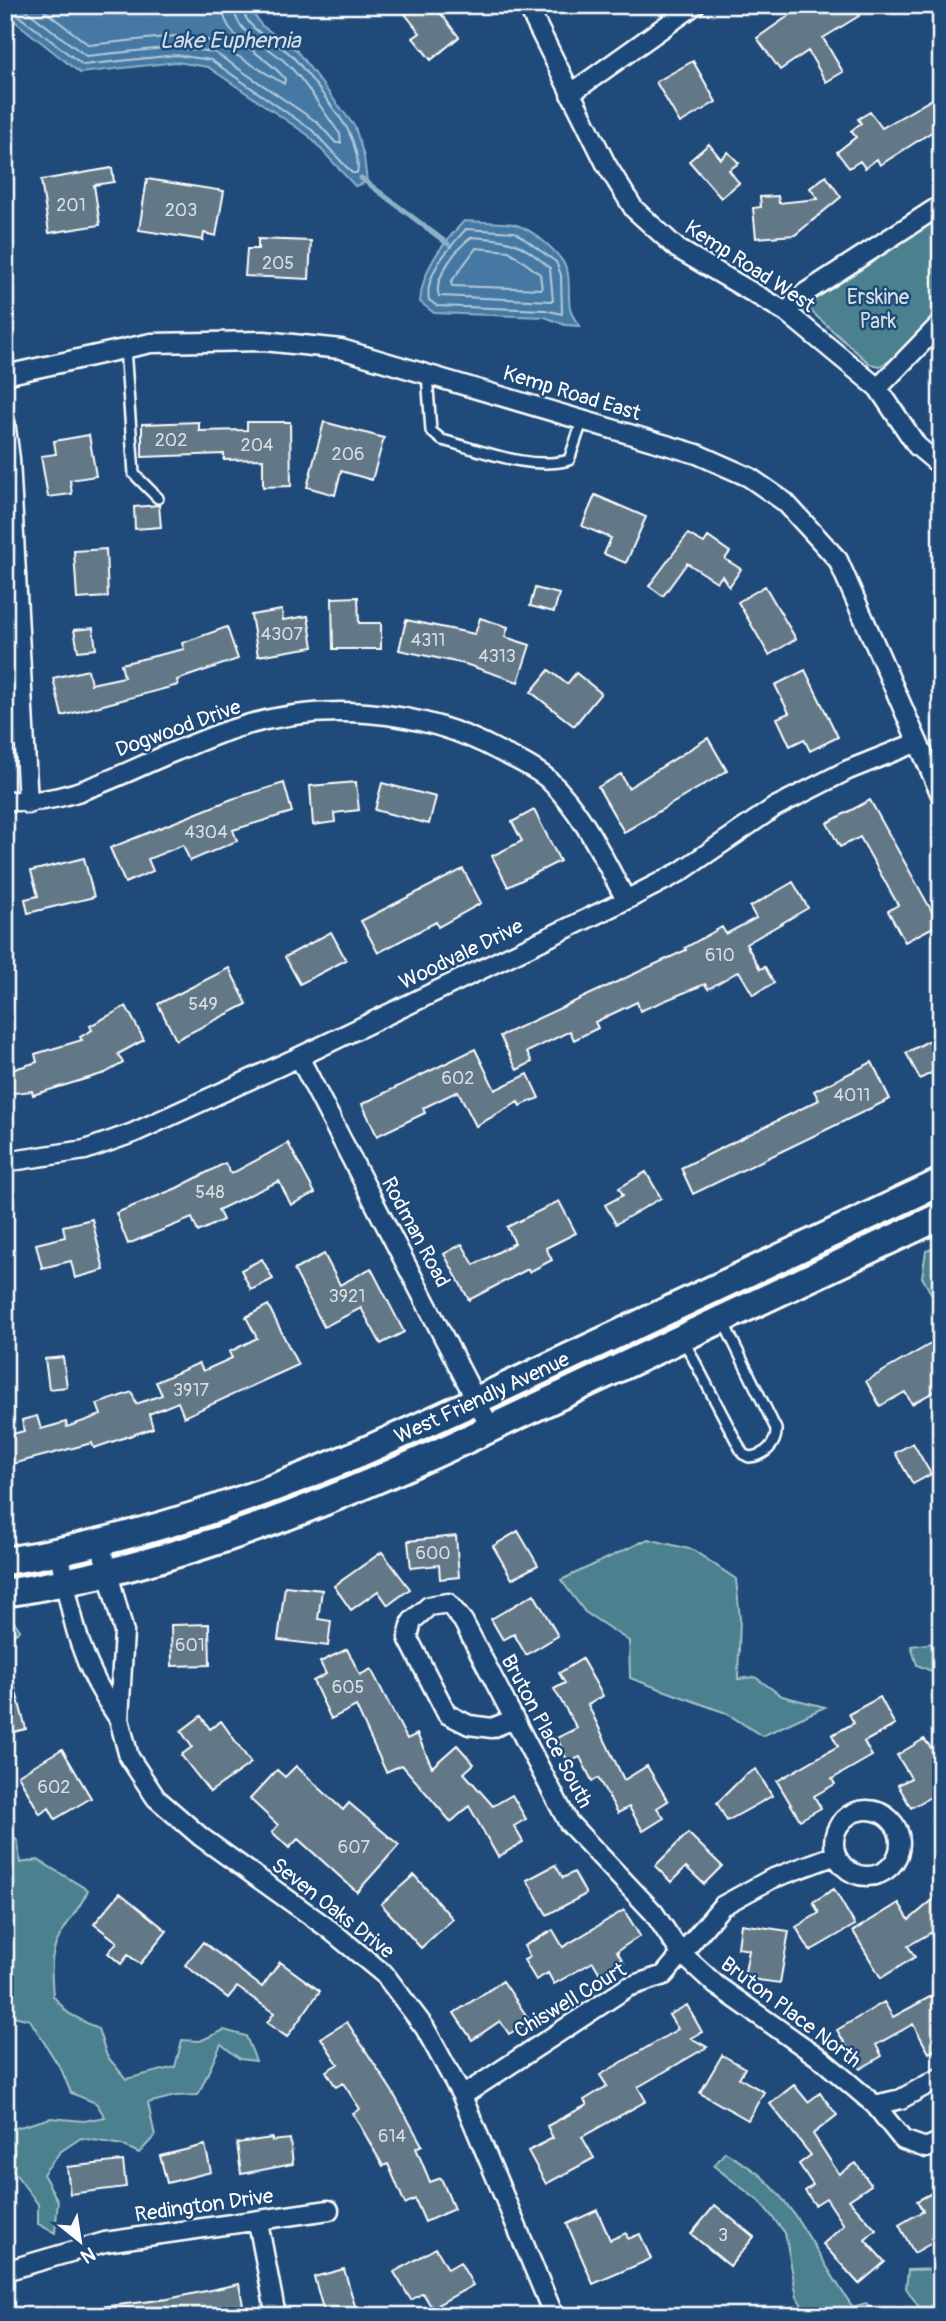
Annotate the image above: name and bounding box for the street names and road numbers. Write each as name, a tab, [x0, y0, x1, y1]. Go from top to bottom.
street label: Kemp Road West	[679, 214, 820, 319]
street label: Kemp Road East	[500, 360, 644, 427]
street label: Dogwood Drive	[112, 693, 245, 764]
street label: Woodvale Drive	[395, 912, 528, 996]
street label: Rodman Road	[375, 1172, 456, 1292]
street label: West Friendly Avenue	[390, 1345, 575, 1450]
street label: Bruton Place South	[495, 1650, 598, 1813]
street label: Seven Oaks Drive	[266, 1852, 400, 1965]
street label: Bruton Place North	[715, 1951, 866, 2074]
street label: Chiswell Court	[509, 1956, 632, 2044]
street label: Redington Drive	[133, 2182, 276, 2229]

